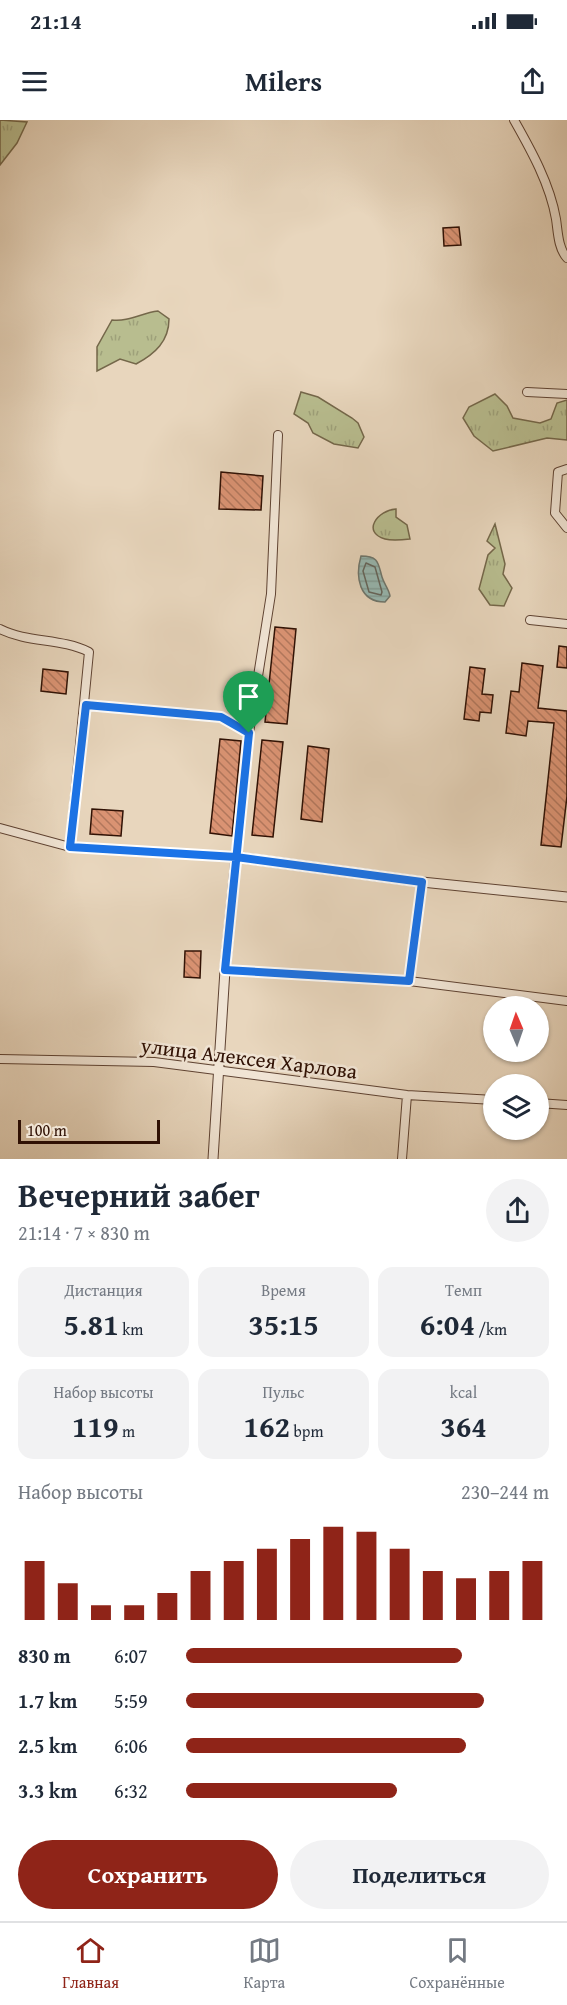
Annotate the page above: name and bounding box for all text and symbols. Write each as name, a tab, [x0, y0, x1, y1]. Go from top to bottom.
text: 21:14	[30, 5, 82, 37]
text: Milers	[245, 61, 322, 101]
icon: menu	[18, 65, 51, 98]
icon: share	[516, 65, 549, 98]
pin	[223, 671, 274, 733]
icon: arrive	[232, 680, 265, 713]
north arrow	[483, 996, 549, 1062]
map controls	[483, 996, 549, 1140]
street label: улица Алексея Харлова	[138, 1029, 359, 1087]
button: layers	[483, 1074, 549, 1140]
scale bar	[18, 1117, 160, 1145]
text: 100 m	[27, 1118, 67, 1142]
text: Вечерний забег	[18, 1171, 260, 1219]
button: share	[486, 1179, 549, 1242]
text: 21:14 · 7 × 830 m	[18, 1218, 150, 1247]
text: Дистанция	[64, 1278, 143, 1302]
text: Время	[261, 1278, 306, 1302]
text: Темп	[445, 1278, 482, 1302]
text: 5.81	[64, 1302, 119, 1346]
text: 35:15	[248, 1302, 319, 1346]
text: 6:04	[420, 1302, 475, 1346]
text: km	[119, 1317, 143, 1341]
text: /km	[475, 1317, 507, 1341]
text: Набор высоты	[54, 1380, 153, 1404]
text: Пульс	[263, 1380, 304, 1404]
text: kcal	[450, 1380, 477, 1404]
text: 119	[72, 1404, 119, 1448]
text: 162	[243, 1404, 290, 1448]
text: 364	[440, 1404, 487, 1448]
text: m	[119, 1419, 135, 1443]
text: bpm	[290, 1419, 324, 1443]
text: Набор высоты	[18, 1477, 143, 1506]
text: 230–244 m	[461, 1477, 549, 1506]
text: 830 m	[18, 1641, 71, 1670]
text: 6:07	[114, 1641, 148, 1670]
text: 1.7 km	[18, 1686, 77, 1715]
text: 5:59	[114, 1686, 148, 1715]
text: 2.5 km	[18, 1731, 77, 1760]
text: 6:06	[114, 1731, 148, 1760]
text: 3.3 km	[18, 1776, 77, 1805]
text: 6:32	[114, 1776, 148, 1805]
button: Сохранить	[18, 1840, 278, 1909]
button: Поделиться	[290, 1840, 549, 1909]
tab: Главная	[62, 1934, 119, 1994]
tab: Карта	[244, 1934, 285, 1994]
tab: Сохранённые	[409, 1934, 505, 1994]

